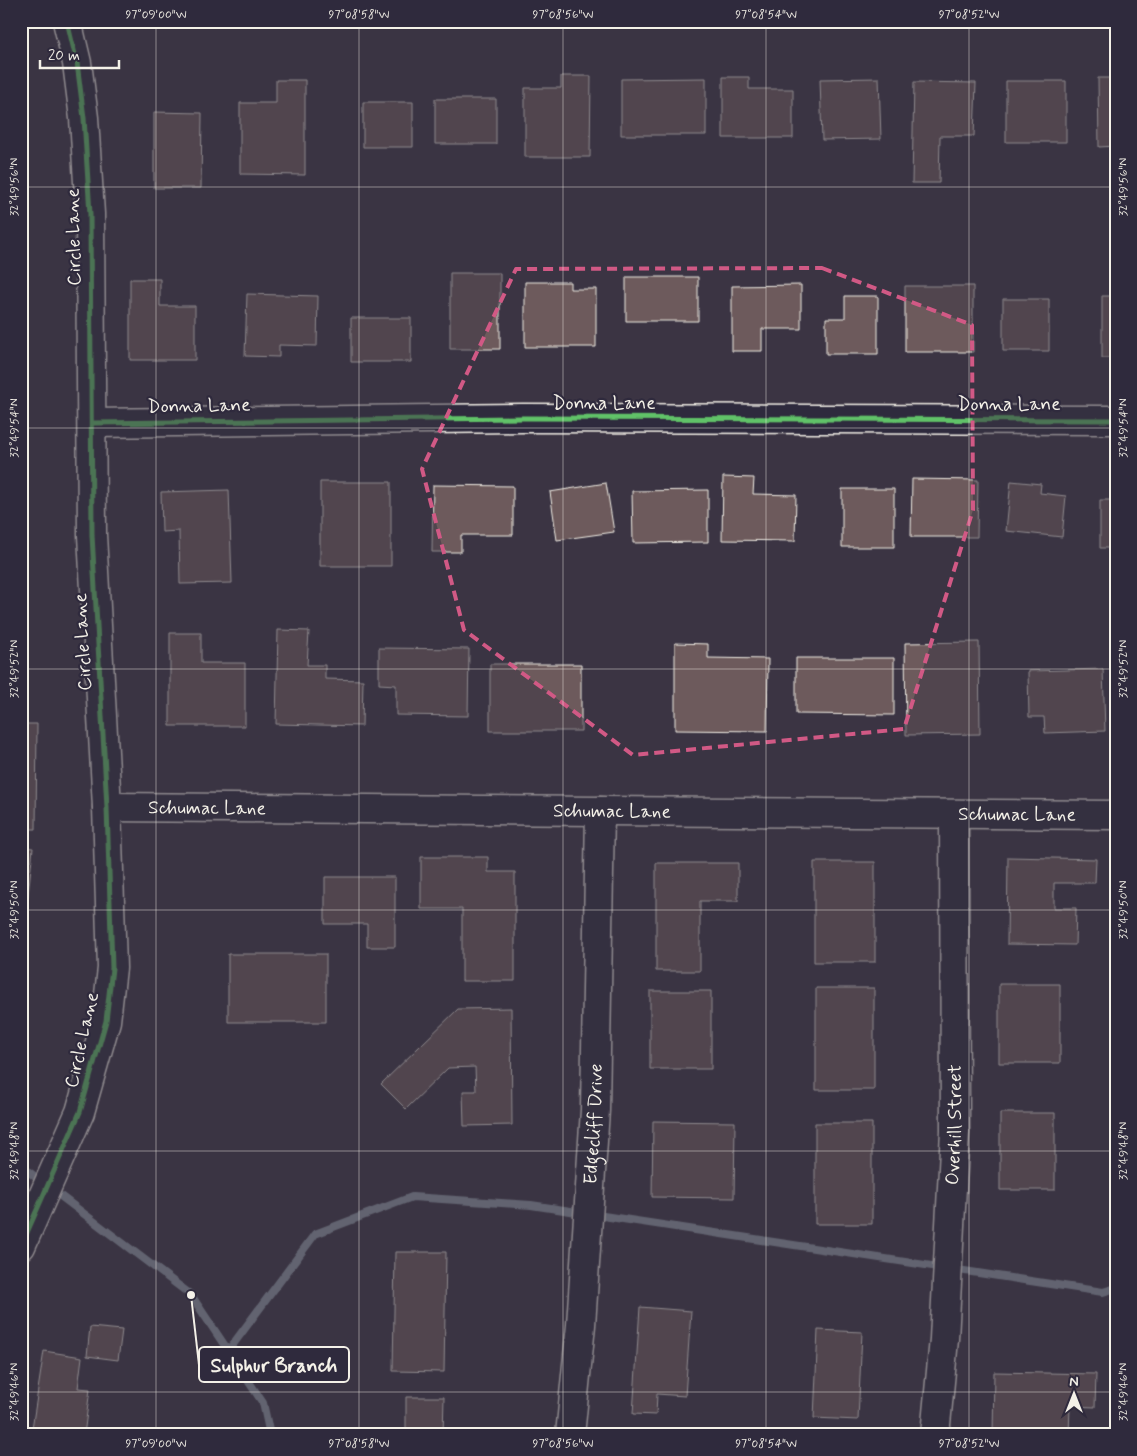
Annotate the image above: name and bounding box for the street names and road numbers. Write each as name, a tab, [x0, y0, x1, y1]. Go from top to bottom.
street label: Circle Lane	[61, 188, 87, 286]
street label: Donna Lane	[552, 391, 656, 416]
street label: Donna Lane	[957, 392, 1061, 417]
street label: Donna Lane	[147, 393, 251, 419]
street label: Circle Lane	[68, 593, 98, 691]
street label: Schumac Lane	[148, 795, 266, 821]
street label: Schumac Lane	[553, 798, 671, 824]
street label: Schumac Lane	[958, 801, 1076, 827]
street label: Circle Lane	[59, 990, 105, 1090]
street label: Edgecliff Drive	[578, 1063, 608, 1185]
street label: Overhill Street	[940, 1064, 968, 1186]

